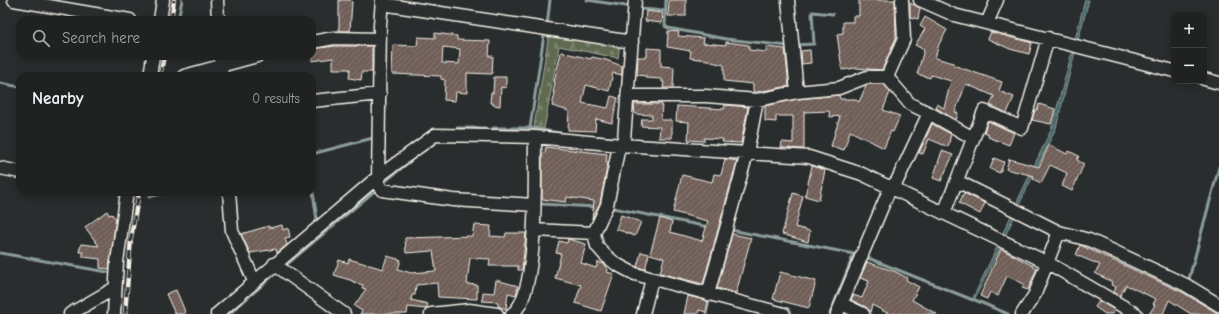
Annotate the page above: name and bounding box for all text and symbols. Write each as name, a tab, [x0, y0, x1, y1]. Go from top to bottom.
map controls	[1171, 12, 1207, 84]
button: +	[1171, 12, 1207, 48]
search box	[16, 16, 316, 60]
icon: search	[30, 27, 52, 49]
text: Search here	[62, 29, 140, 47]
button: −	[1171, 48, 1207, 84]
text: Nearby	[32, 89, 83, 108]
text: 0 results	[252, 91, 300, 106]

